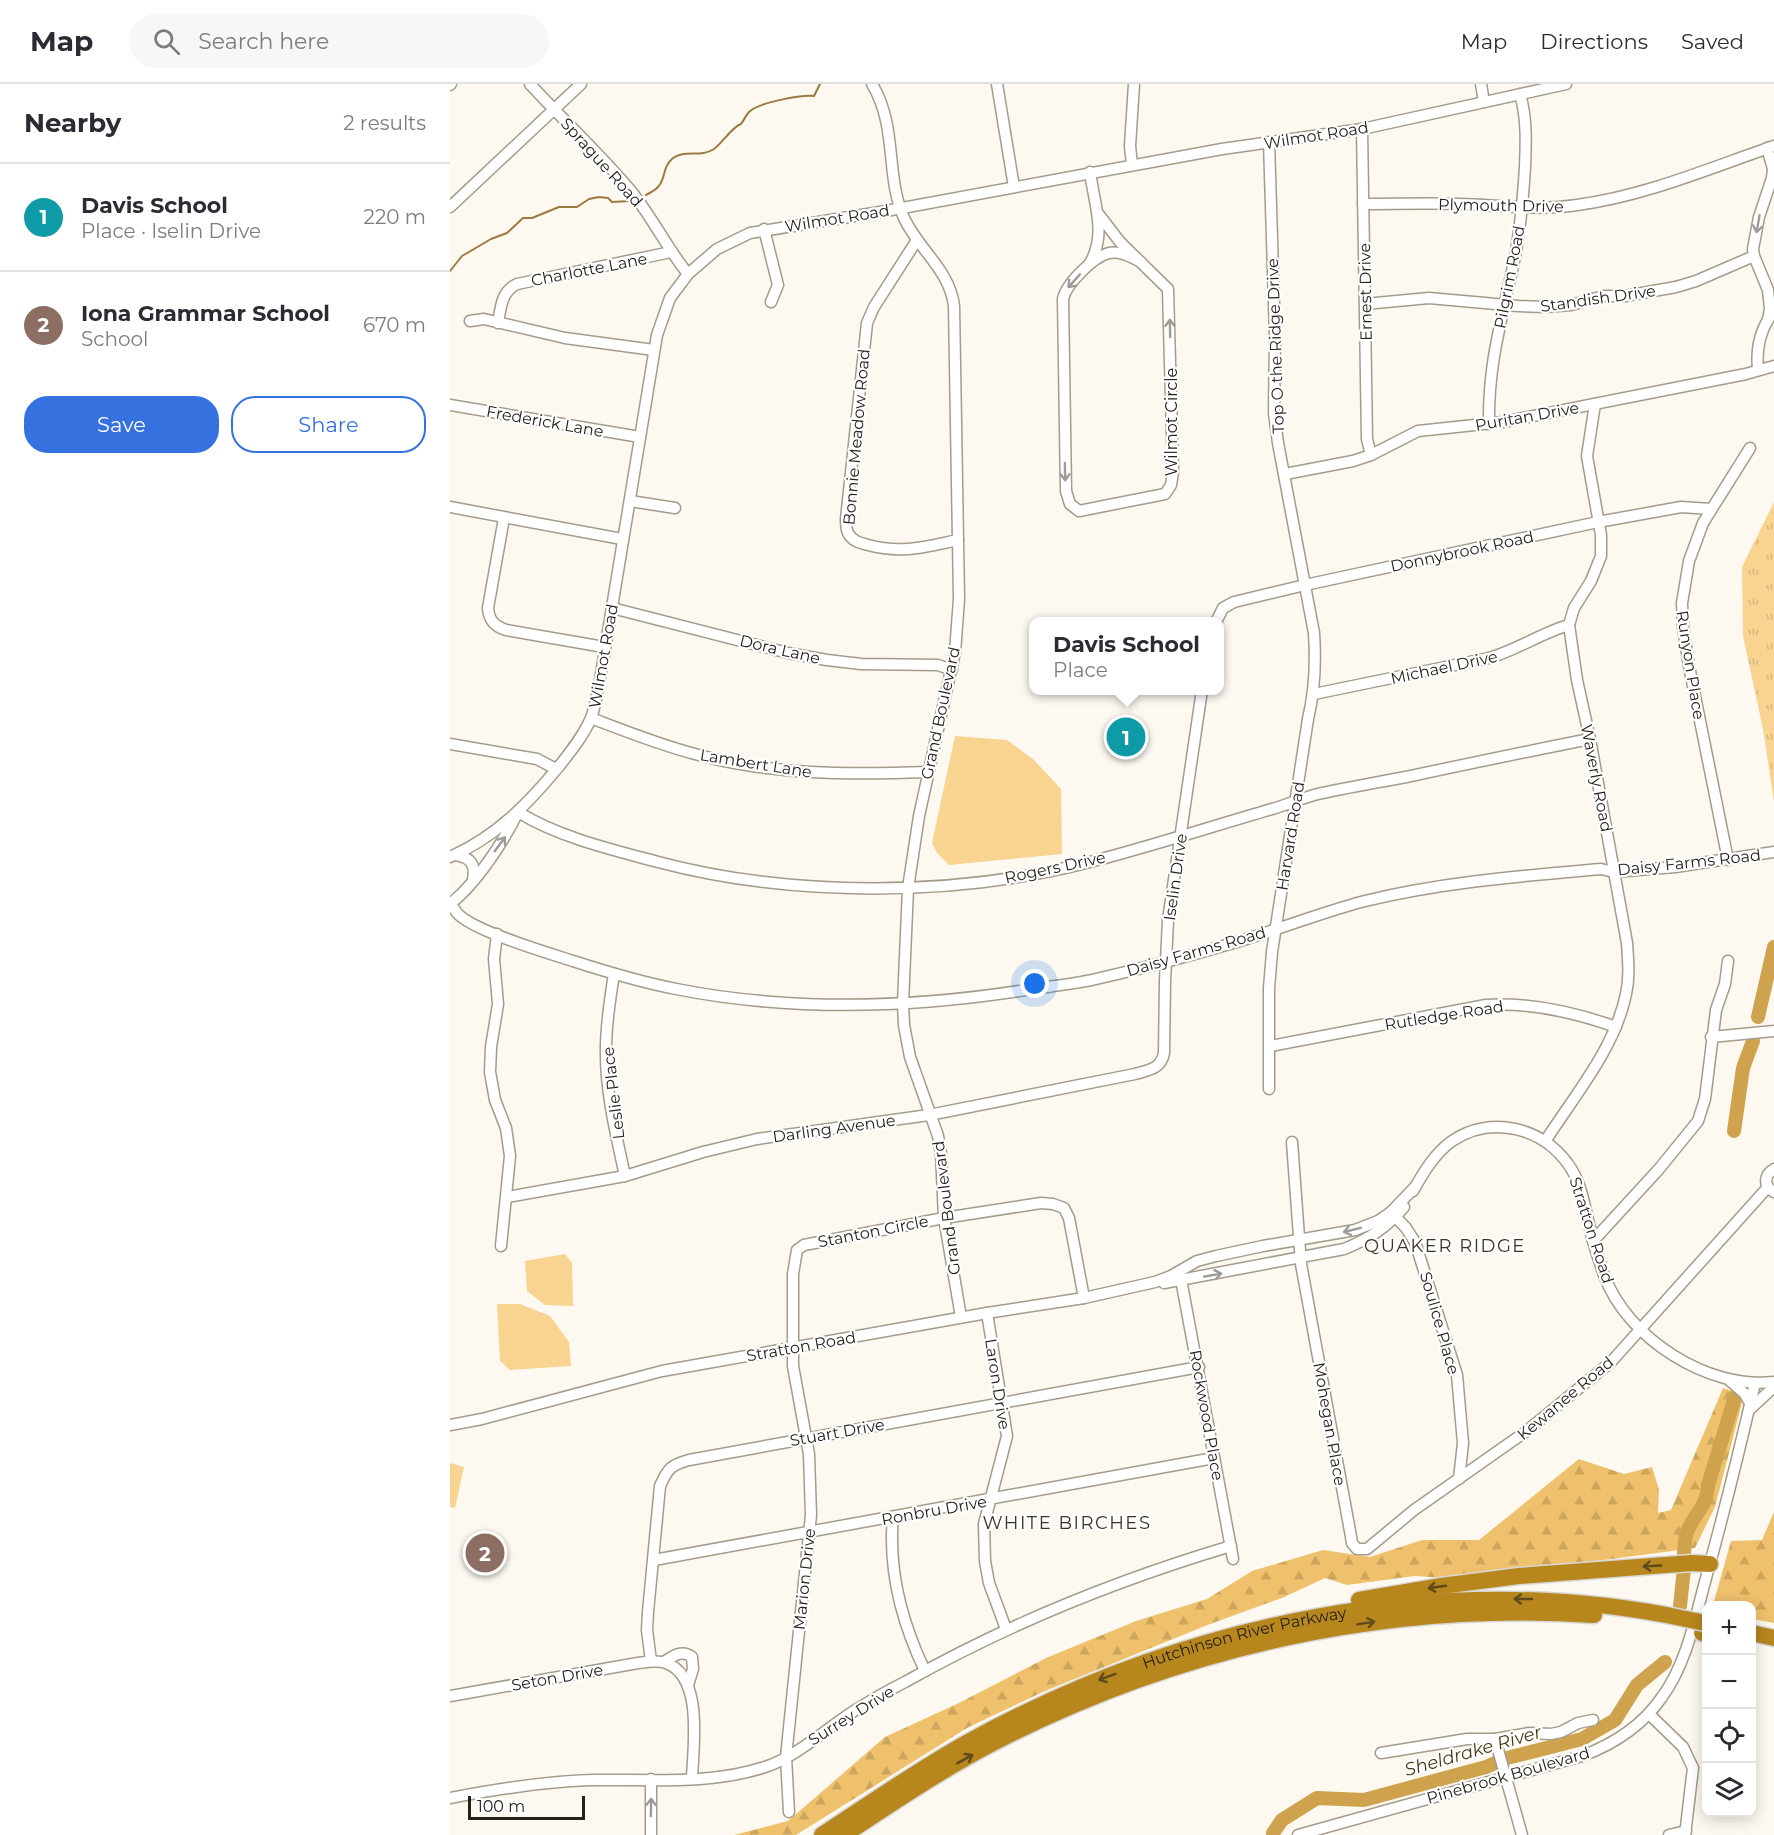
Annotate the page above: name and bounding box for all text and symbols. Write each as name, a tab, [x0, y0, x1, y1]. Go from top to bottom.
search box	[129, 14, 549, 68]
text: Map	[30, 24, 93, 58]
icon: search	[150, 25, 183, 58]
text: Search here	[198, 28, 329, 55]
text: Map	[1461, 29, 1507, 54]
text: Directions	[1540, 29, 1648, 54]
text: Saved	[1681, 29, 1744, 54]
text: Nearby	[24, 107, 121, 139]
text: 2 results	[343, 111, 426, 135]
street label: Sprague Road	[557, 114, 647, 211]
street label: Wilmot Road	[1262, 118, 1370, 153]
text: Davis School	[81, 192, 228, 219]
street label: Plymouth Drive	[1438, 195, 1564, 216]
street label: Wilmot Road	[783, 201, 891, 236]
text: 1	[40, 205, 47, 229]
text: 220 m	[364, 205, 426, 229]
one-way arrow	[1752, 214, 1763, 234]
text: Place · Iselin Drive	[81, 219, 261, 243]
street label: Pilgrim Road	[1490, 224, 1529, 330]
street label: Ernest Drive	[1355, 243, 1376, 341]
street label: Charlotte Lane	[529, 249, 649, 290]
street label: Top O the Ridge Drive	[1263, 258, 1288, 434]
one-way arrow	[1067, 273, 1081, 288]
street label: Standish Drive	[1539, 281, 1657, 316]
text: Iona Grammar School	[81, 300, 330, 327]
text: 2	[38, 313, 49, 337]
text: 670 m	[363, 313, 426, 337]
one-way arrow	[1164, 319, 1176, 339]
text: School	[81, 327, 148, 351]
street label: Bonnie Meadow Road	[839, 348, 874, 526]
street label: Wilmot Circle	[1162, 368, 1181, 476]
button: Save	[24, 396, 219, 453]
button: Share	[231, 396, 426, 453]
street label: Puritan Drive	[1474, 398, 1581, 435]
street label: Frederick Lane	[485, 402, 605, 441]
one-way arrow	[1059, 462, 1071, 482]
street label: Donnybrook Road	[1389, 527, 1535, 576]
street label: Wilmot Road	[585, 602, 622, 710]
street label: Runyon Place	[1673, 609, 1708, 721]
popup	[1029, 617, 1224, 695]
street label: Dora Lane	[738, 631, 822, 668]
text: Davis School	[1053, 631, 1200, 658]
street label: Grand Boulevard	[917, 645, 964, 781]
street label: Michael Drive	[1389, 647, 1499, 688]
text: Place	[1053, 658, 1108, 682]
pin: 1	[1106, 714, 1146, 760]
street label: Waverly Road	[1577, 723, 1616, 834]
street label: Lambert Lane	[699, 745, 813, 782]
street label: Harvard Road	[1273, 780, 1308, 892]
street label: Iselin Drive	[1160, 832, 1191, 922]
one-way arrow	[494, 836, 506, 852]
street label: Daisy Farms Road	[1616, 846, 1762, 879]
street label: Rogers Drive	[1003, 848, 1107, 887]
street label: Daisy Farms Road	[1124, 923, 1268, 980]
your location	[1020, 969, 1049, 998]
street label: Rutledge Road	[1383, 997, 1505, 1034]
street label: Leslie Place	[598, 1046, 629, 1140]
street label: Darling Avenue	[771, 1110, 897, 1147]
street label: Grand Boulevard	[929, 1140, 964, 1276]
street label: Stratton Road	[1565, 1174, 1618, 1286]
street label: Stanton Circle	[816, 1211, 930, 1252]
one-way arrow	[1343, 1225, 1362, 1237]
district label: QUAKER RIDGE	[1364, 1235, 1526, 1257]
one-way arrow	[1202, 1269, 1222, 1280]
street label: Soulice Place	[1416, 1270, 1463, 1377]
street label: Stratton Road	[745, 1328, 857, 1365]
street label: Laron Drive	[981, 1337, 1014, 1431]
street label: Rockwood Place	[1186, 1348, 1227, 1482]
street label: Kewanee Road	[1513, 1353, 1617, 1444]
street label: Mohegan Place	[1309, 1361, 1350, 1487]
street label: Stuart Drive	[788, 1415, 886, 1450]
street label: Ronbru Drive	[880, 1492, 988, 1529]
district label: WHITE BIRCHES	[983, 1512, 1151, 1534]
street label: Marion Drive	[790, 1527, 819, 1631]
pin: 2	[465, 1530, 504, 1576]
one-way arrow	[1642, 1560, 1662, 1571]
one-way arrow	[1427, 1581, 1447, 1592]
one-way arrow	[1514, 1593, 1534, 1605]
map controls	[1702, 1601, 1756, 1817]
button: +	[1702, 1601, 1756, 1655]
street label: Hutchinson River Parkway	[1140, 1603, 1348, 1673]
one-way arrow	[1356, 1618, 1375, 1629]
button: −	[1702, 1655, 1756, 1709]
street label: Seton Drive	[510, 1660, 604, 1695]
one-way arrow	[1098, 1672, 1117, 1683]
street label: Surrey Drive	[805, 1682, 898, 1749]
button: locate	[1702, 1709, 1756, 1763]
water label: Sheldrake River	[1402, 1721, 1545, 1781]
street label: Pinebrook Boulevard	[1424, 1743, 1592, 1808]
one-way arrow	[956, 1753, 973, 1765]
button: layers	[1702, 1763, 1756, 1817]
scale bar	[468, 1793, 585, 1820]
text: 100 m	[477, 1797, 525, 1816]
one-way arrow	[645, 1798, 657, 1818]

